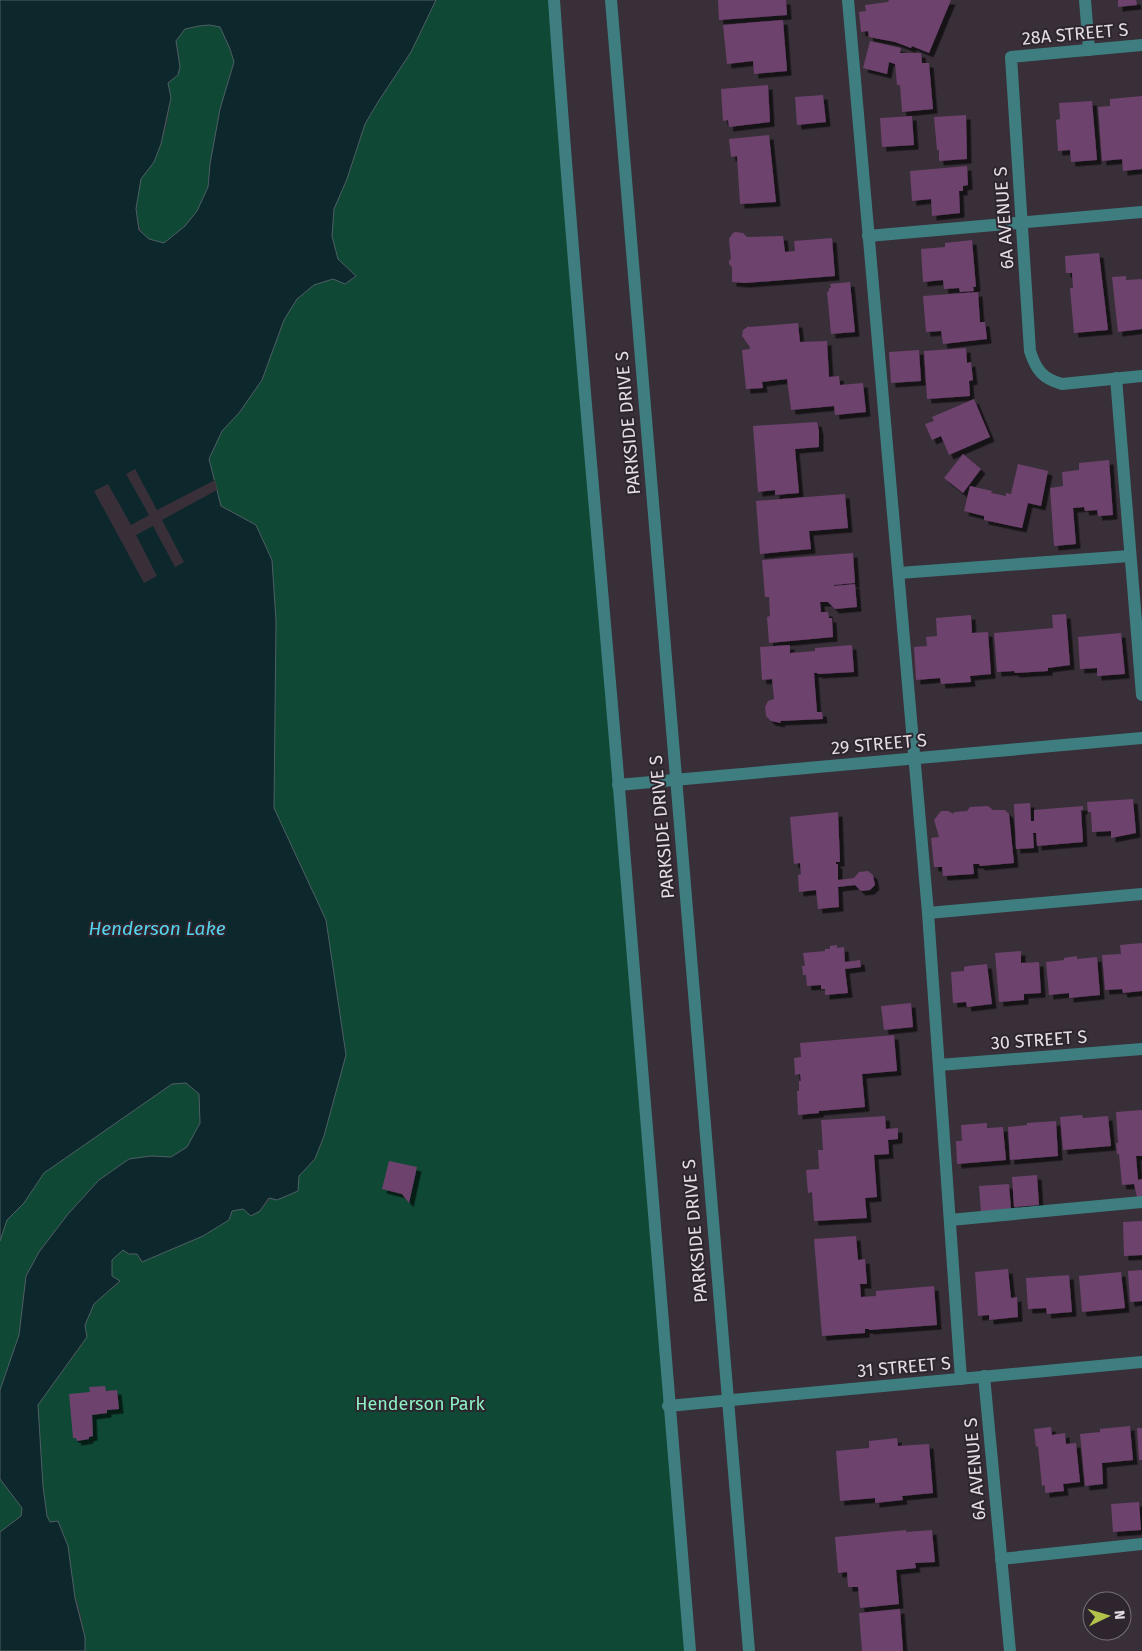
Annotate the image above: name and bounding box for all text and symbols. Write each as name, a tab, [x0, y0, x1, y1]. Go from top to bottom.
street label: 28A STREET S	[1021, 18, 1129, 50]
street label: 6A AVENUE S	[989, 166, 1019, 270]
street label: PARKSIDE DRIVE S	[611, 350, 645, 496]
street label: 29 STREET S	[830, 729, 928, 759]
street label: PARKSIDE DRIVE S	[645, 754, 679, 900]
water label: Henderson Lake	[88, 917, 226, 940]
street label: 30 STREET S	[990, 1026, 1088, 1054]
street label: PARKSIDE DRIVE S	[678, 1158, 712, 1304]
street label: 31 STREET S	[856, 1352, 952, 1382]
park label: Henderson Park	[355, 1393, 486, 1415]
street label: 6A AVENUE S	[960, 1417, 990, 1521]
north arrow	[1082, 1591, 1132, 1641]
text: N	[1111, 1610, 1128, 1620]

